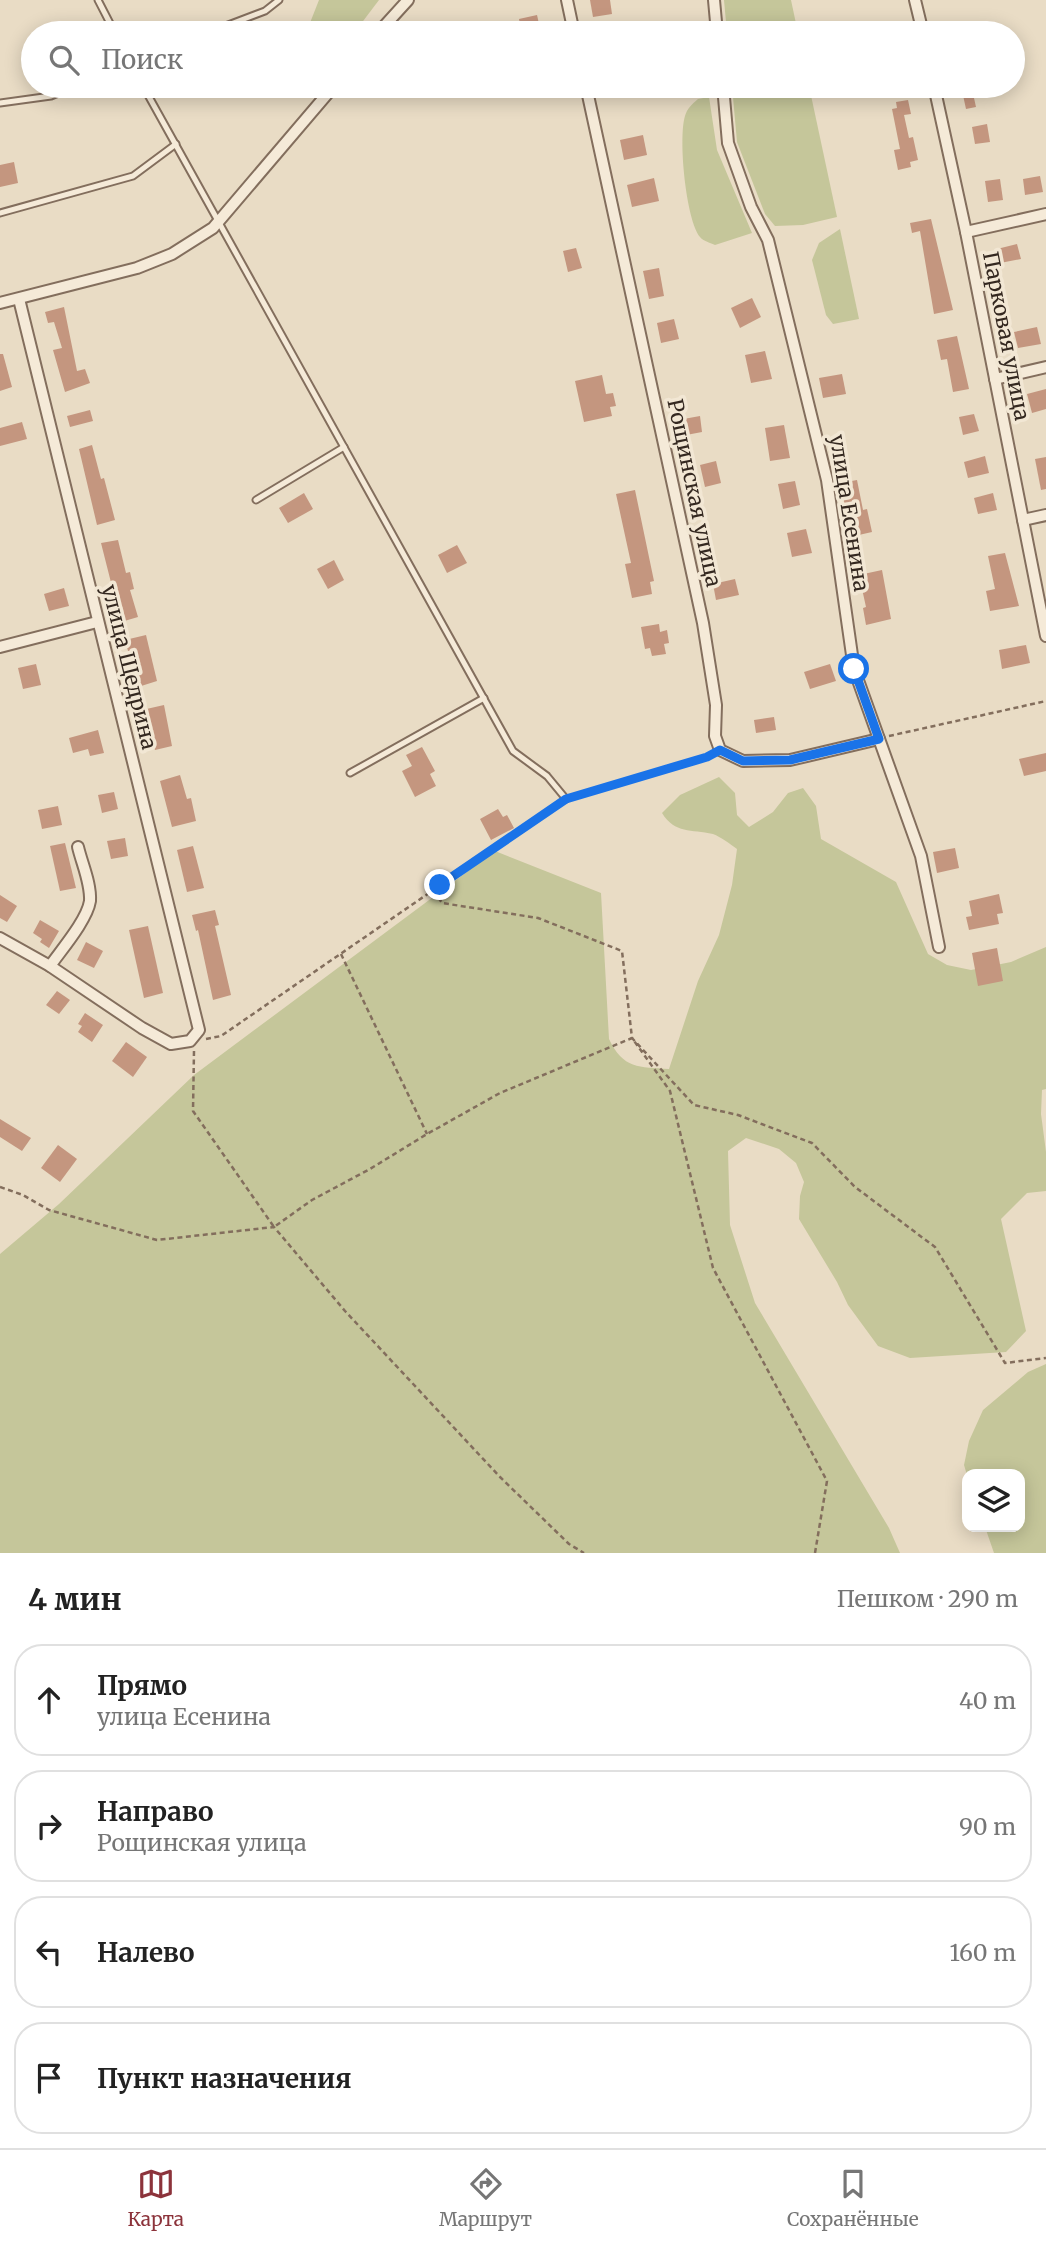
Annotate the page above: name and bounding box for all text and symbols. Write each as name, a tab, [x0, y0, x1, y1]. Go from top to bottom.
search box	[21, 21, 1025, 98]
icon: search	[45, 41, 83, 79]
text: Поиск	[101, 43, 183, 76]
street label: Парковая улица	[977, 249, 1036, 423]
street label: Рощинская улица	[661, 396, 728, 589]
street label: улица Есенина	[824, 432, 875, 593]
street label: улица Щедрина	[96, 582, 163, 752]
route start	[838, 653, 869, 684]
route end	[424, 869, 455, 900]
map controls	[962, 1469, 1025, 1532]
button: layers	[962, 1469, 1025, 1532]
text: 4 мин	[28, 1580, 122, 1618]
text: Пешком · 290 m	[837, 1584, 1018, 1613]
text: Прямо	[97, 1669, 187, 1702]
icon: ahead	[30, 1681, 68, 1719]
text: 40 m	[959, 1686, 1016, 1715]
text: улица Есенина	[97, 1702, 271, 1731]
text: Направо	[97, 1795, 214, 1828]
icon: right	[30, 1807, 68, 1845]
text: 90 m	[959, 1812, 1016, 1841]
text: Рощинская улица	[97, 1828, 307, 1857]
icon: left	[30, 1933, 68, 1971]
text: Налево	[97, 1936, 195, 1969]
text: 160 m	[950, 1938, 1016, 1967]
icon: arrive	[30, 2059, 68, 2097]
text: Пункт назначения	[97, 2062, 351, 2095]
tab: Карта	[127, 2165, 184, 2231]
tab: Маршрут	[439, 2165, 532, 2231]
tab: Сохранённые	[787, 2165, 919, 2231]

